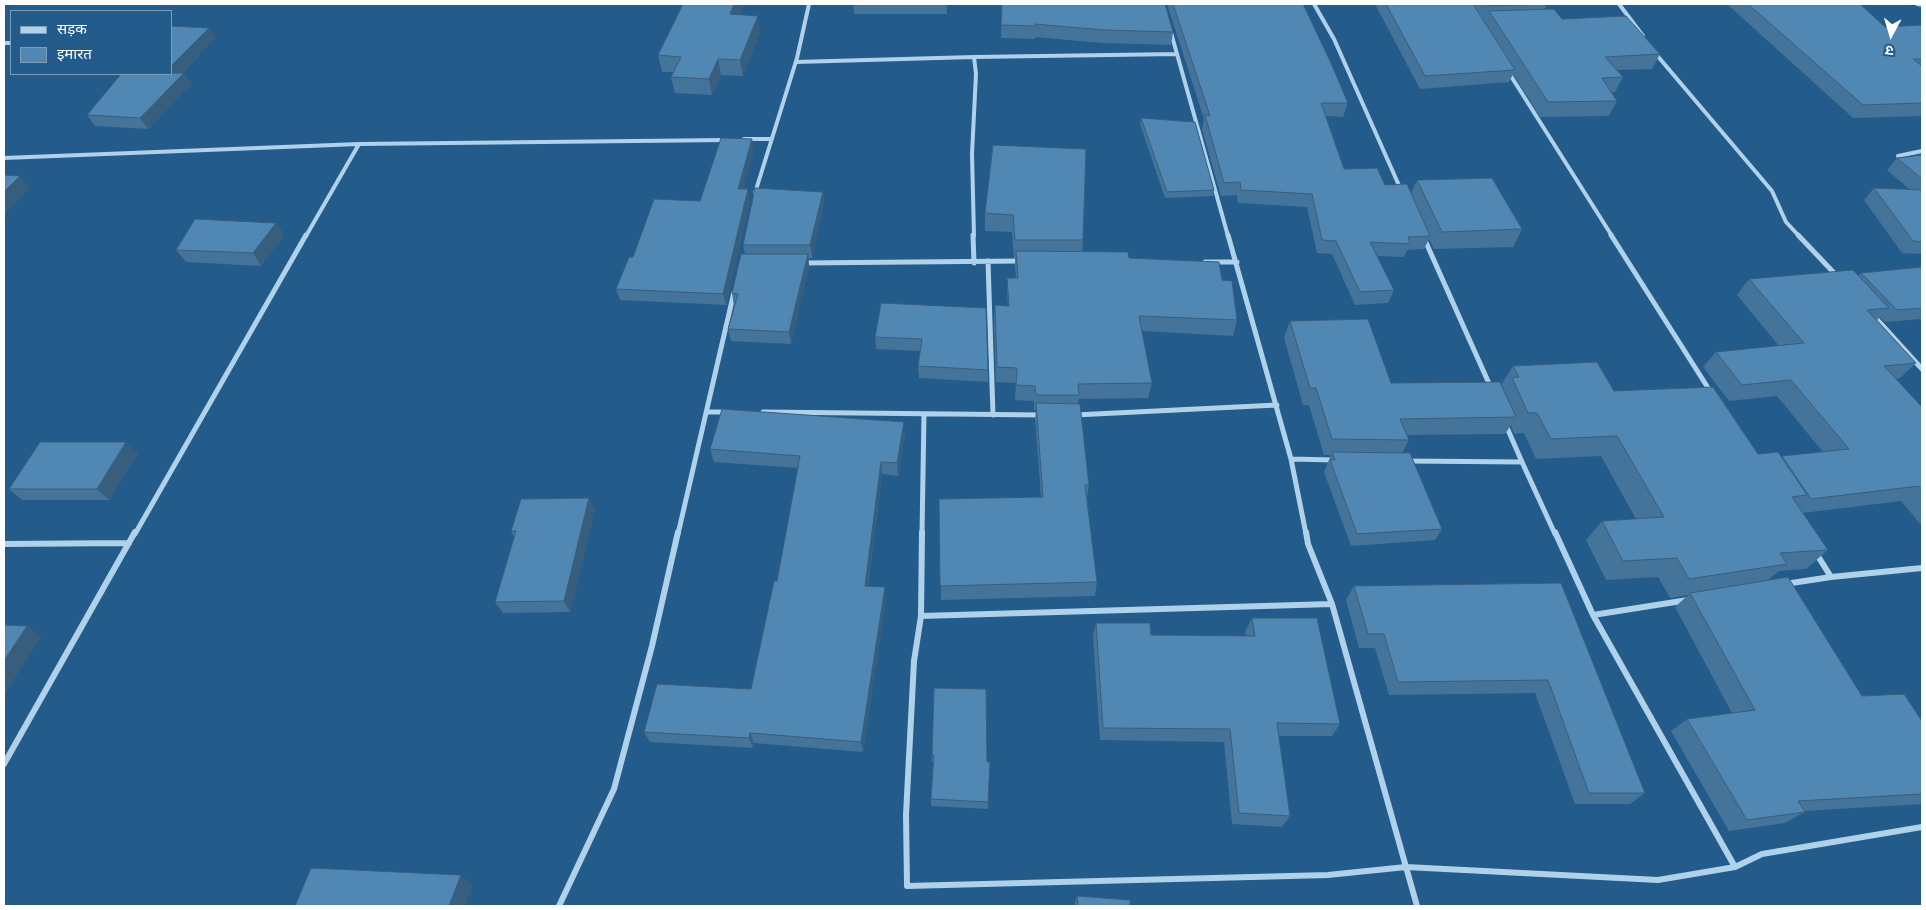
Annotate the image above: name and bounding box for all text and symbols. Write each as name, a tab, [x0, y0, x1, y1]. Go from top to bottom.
legend	[10, 10, 172, 75]
north arrow	[1866, 10, 1916, 60]
text: सड़क	[57, 19, 87, 40]
text: उ	[1884, 40, 1895, 60]
text: इमारत	[57, 44, 92, 65]

